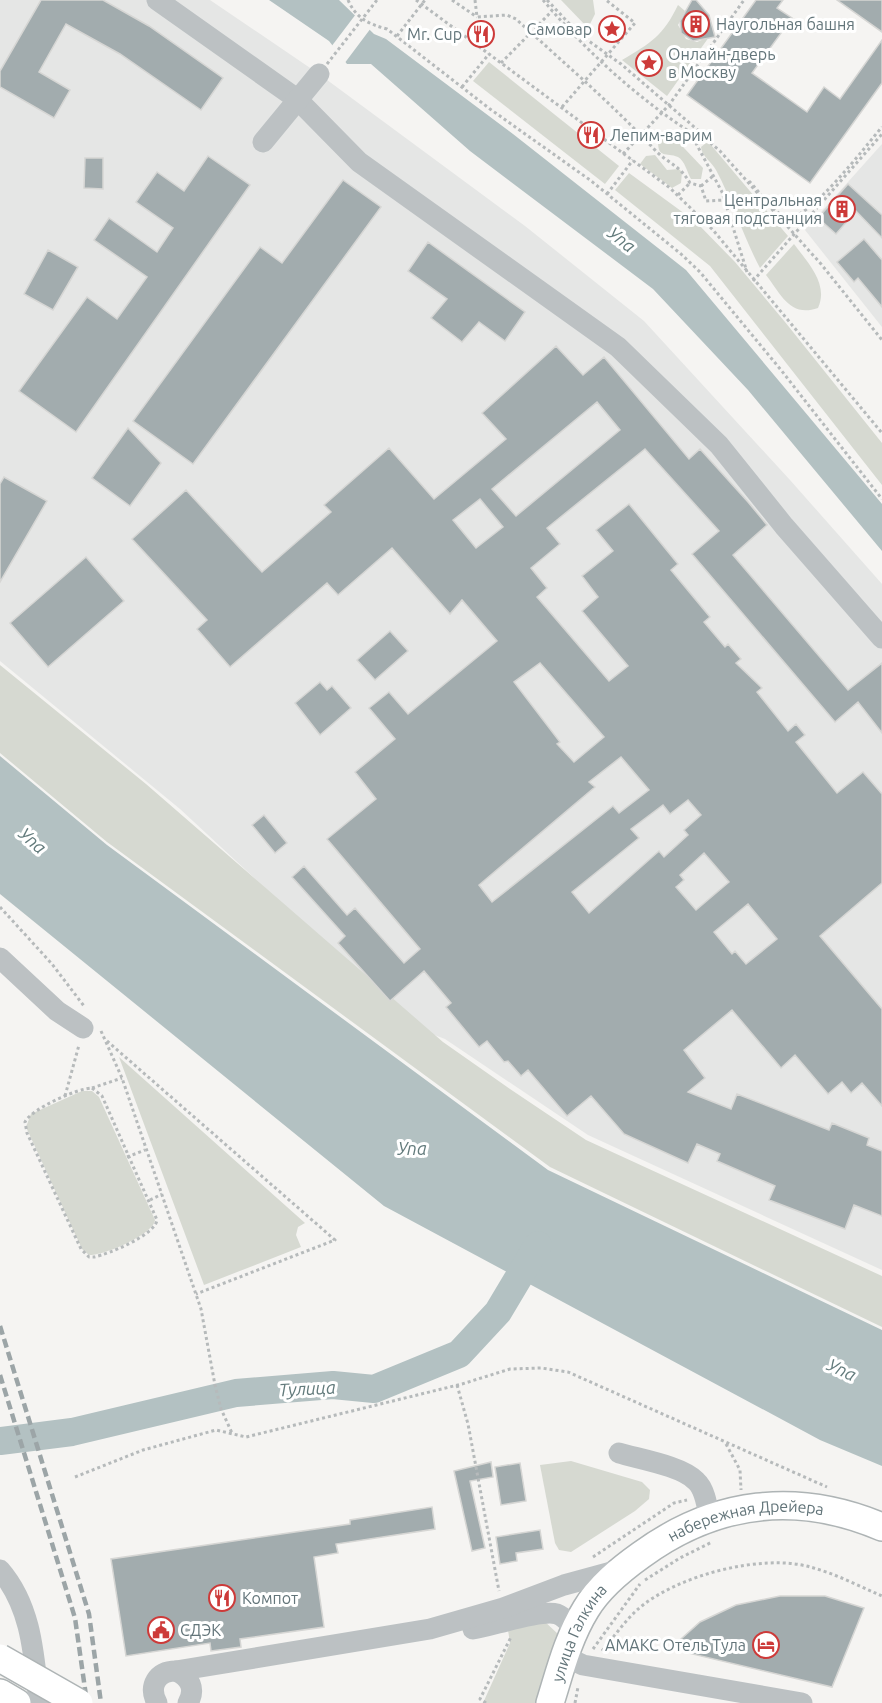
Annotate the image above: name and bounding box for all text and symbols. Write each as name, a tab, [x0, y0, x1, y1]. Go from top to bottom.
building icon: Наугольная башня	[681, 9, 711, 39]
place icon: Самовар	[597, 14, 627, 44]
place label: Наугольная башня	[716, 15, 855, 33]
restaurant icon: Mr. Cup	[466, 19, 496, 49]
place label: Самовар	[527, 20, 592, 38]
place label: Mr. Cup	[407, 25, 462, 43]
place label: Онлайн-дверь в Москву	[668, 45, 776, 81]
place icon: Онлайн-дверь в Москву	[634, 48, 664, 78]
restaurant icon: Лепим-варим	[576, 120, 606, 150]
place label: Лепим-варим	[610, 126, 712, 144]
place label: Центральная тяговая подстанция	[674, 191, 822, 227]
building icon: Центральная тяговая подстанция	[827, 194, 857, 224]
water label: Упа	[604, 222, 640, 256]
water label: Упа	[15, 822, 51, 857]
water label: Упа	[396, 1138, 427, 1158]
water label: Упа	[824, 1353, 860, 1384]
water label: Тулица	[278, 1377, 336, 1399]
street label: набережная Дрейера	[664, 1497, 825, 1545]
street label: улица Галкина	[548, 1580, 610, 1684]
restaurant icon: Компот	[207, 1583, 237, 1613]
place label: Компот	[242, 1589, 298, 1607]
public building icon: СДЭК	[146, 1615, 176, 1645]
place label: СДЭК	[180, 1621, 221, 1639]
hotel icon: АМАКС Отель Тула	[751, 1630, 781, 1660]
place label: АМАКС Отель Тула	[605, 1636, 746, 1654]

